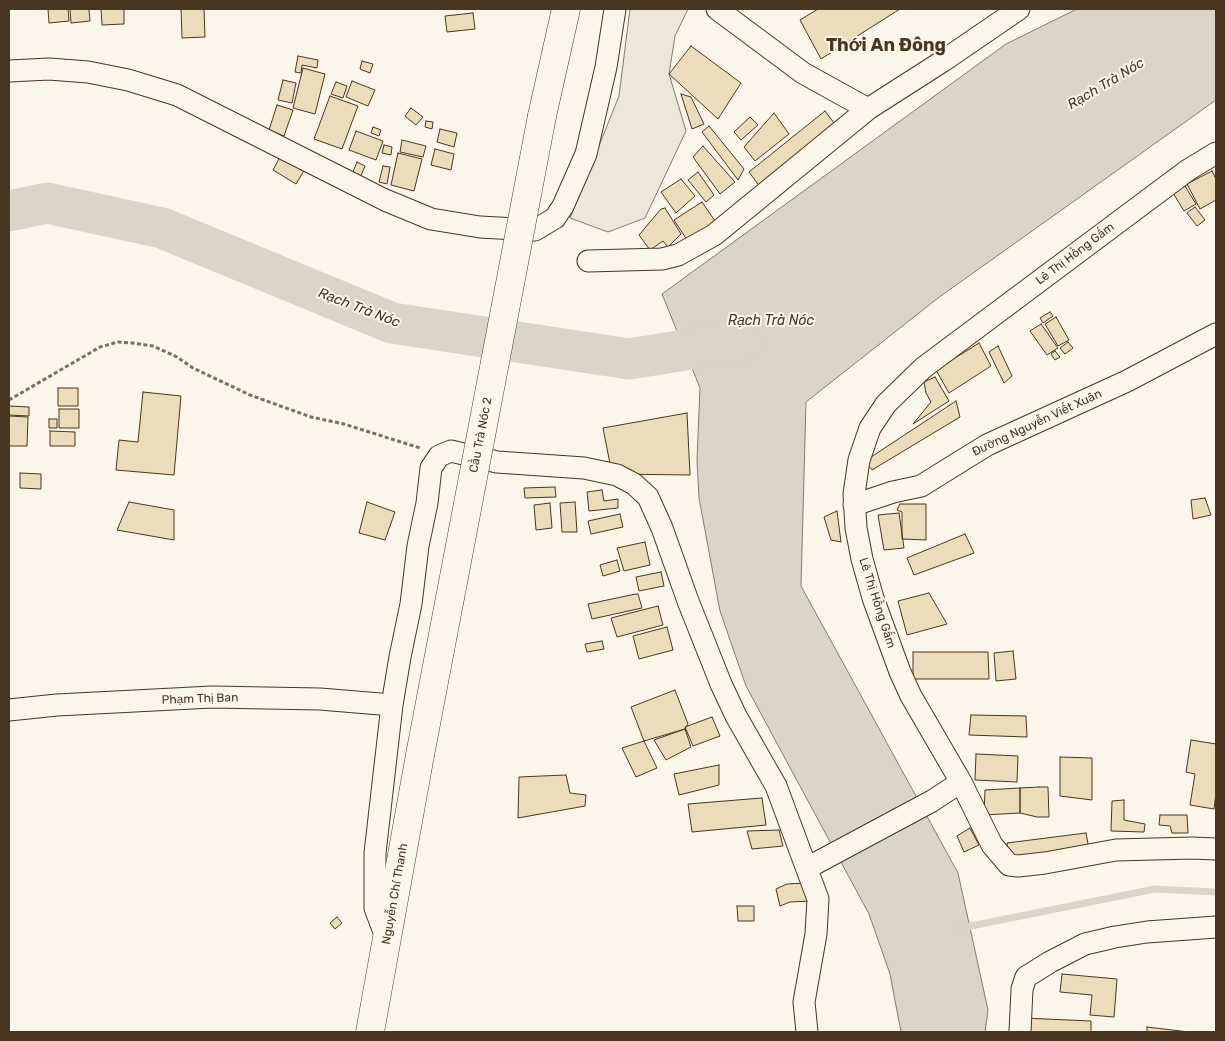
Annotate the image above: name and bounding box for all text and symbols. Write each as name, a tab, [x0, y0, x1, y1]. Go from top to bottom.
district label: Thới An Đông	[826, 35, 946, 57]
water label: Rạch Trà Nóc	[1065, 55, 1147, 113]
street label: Lê Thị Hồng Gấm	[1033, 220, 1117, 288]
water label: Rạch Trà Nóc	[316, 285, 402, 331]
water label: Rạch Trà Nóc	[728, 313, 814, 329]
street label: Đường Nguyễn Viết Xuân	[970, 387, 1104, 459]
street label: Cầu Trà Nóc 2	[467, 396, 495, 474]
street label: Lê Thị Hồng Gấm	[856, 556, 898, 650]
street label: Phạm Thị Ban	[161, 690, 239, 708]
street label: Nguyễn Chí Thanh	[379, 842, 411, 946]

